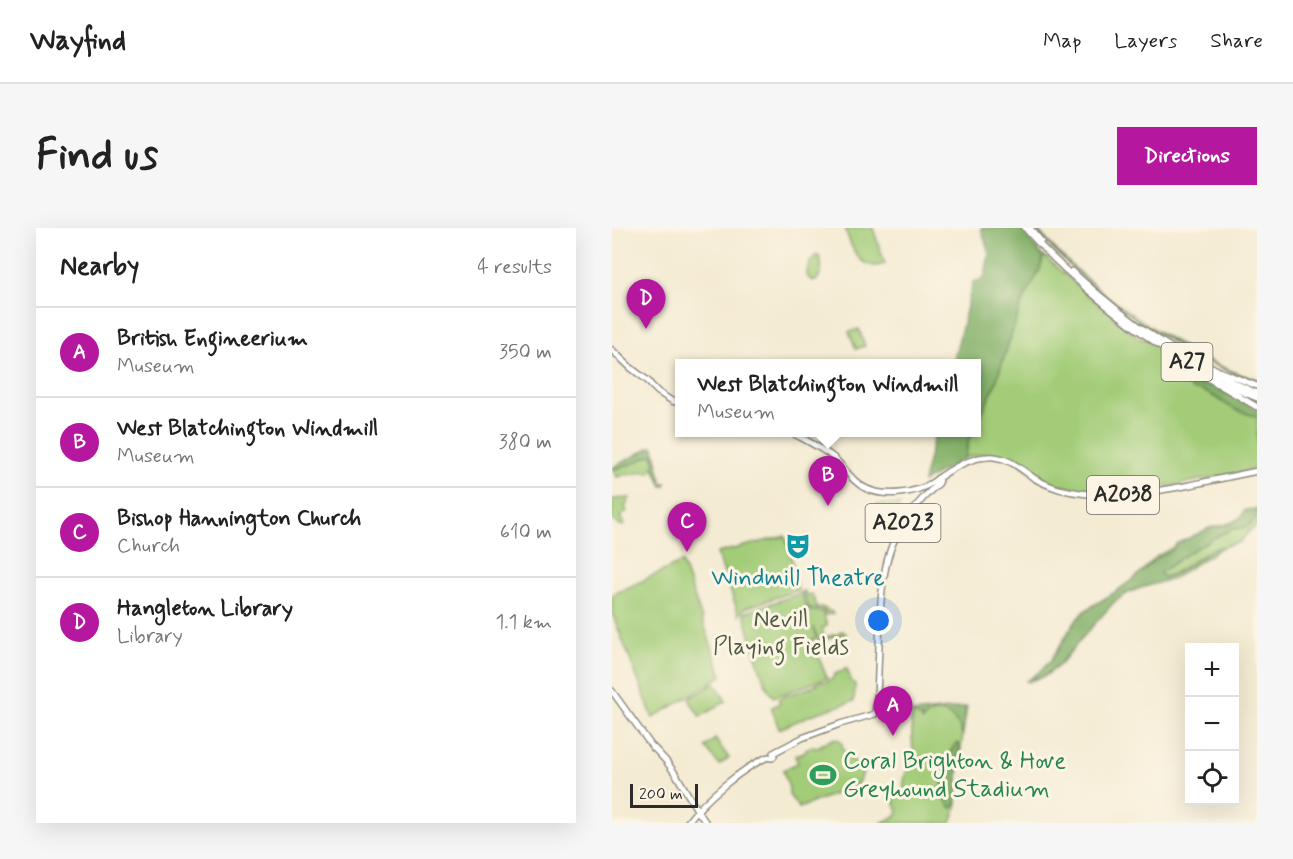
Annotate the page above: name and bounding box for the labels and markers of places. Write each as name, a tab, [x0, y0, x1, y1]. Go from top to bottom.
pin: D	[627, 279, 666, 329]
pin: B	[808, 456, 848, 506]
pin: C	[668, 502, 706, 552]
theatre icon: Windmill Theatre	[783, 531, 813, 561]
place label: Windmill Theatre	[711, 563, 885, 594]
pin: A	[874, 686, 912, 736]
place label: Coral Brighton & Hove Greyhound Stadium	[843, 746, 1066, 805]
sports icon: Coral Brighton & Hove Greyhound Stadium	[808, 760, 838, 790]

